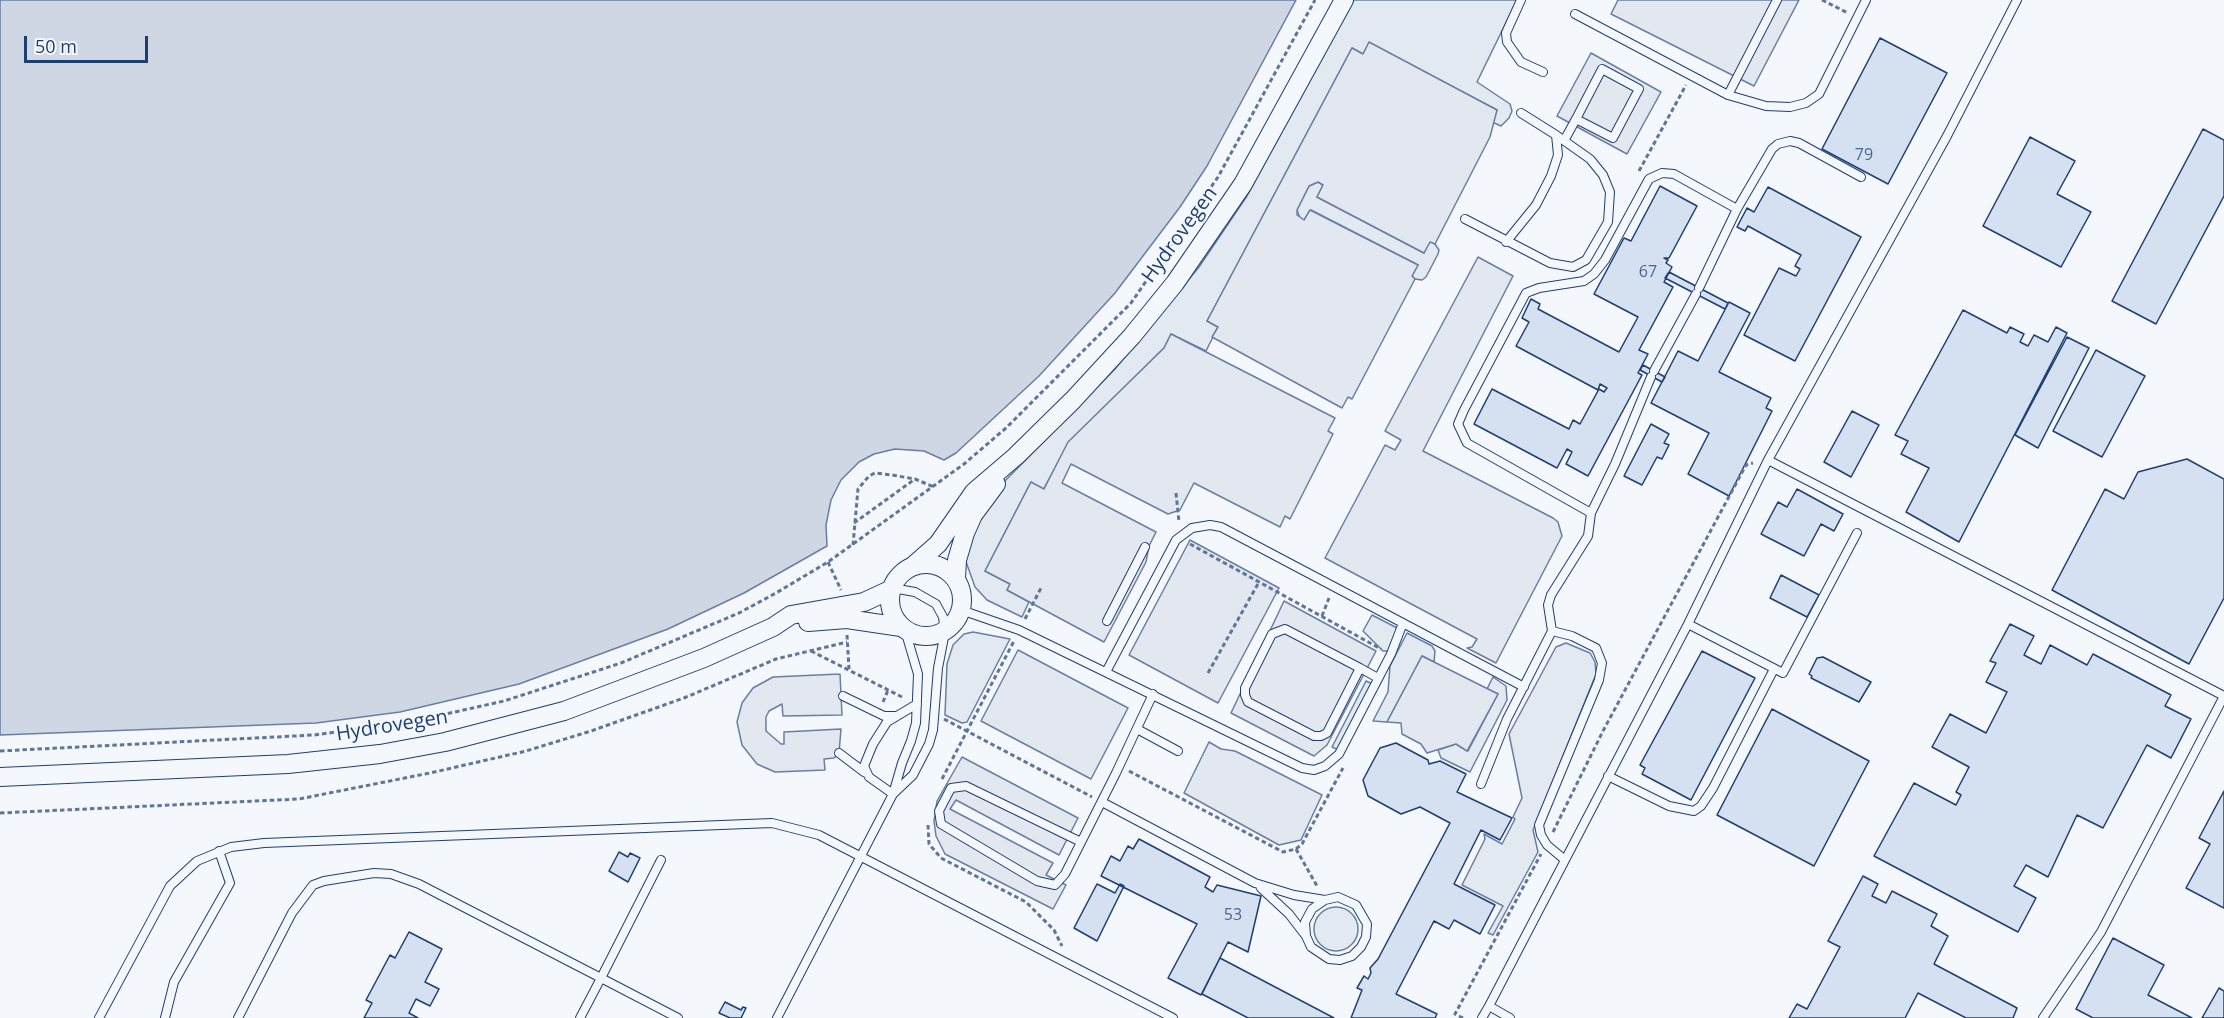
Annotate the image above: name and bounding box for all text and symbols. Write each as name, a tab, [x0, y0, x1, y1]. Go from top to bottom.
scale bar	[27, 24, 152, 62]
text: 50 m	[35, 34, 77, 58]
house number: 79	[1855, 145, 1873, 165]
street label: Hydrovegen	[1137, 182, 1223, 288]
house number: 67	[1639, 262, 1657, 282]
street label: Hydrovegen	[334, 705, 450, 747]
house number: 53	[1224, 905, 1242, 925]

